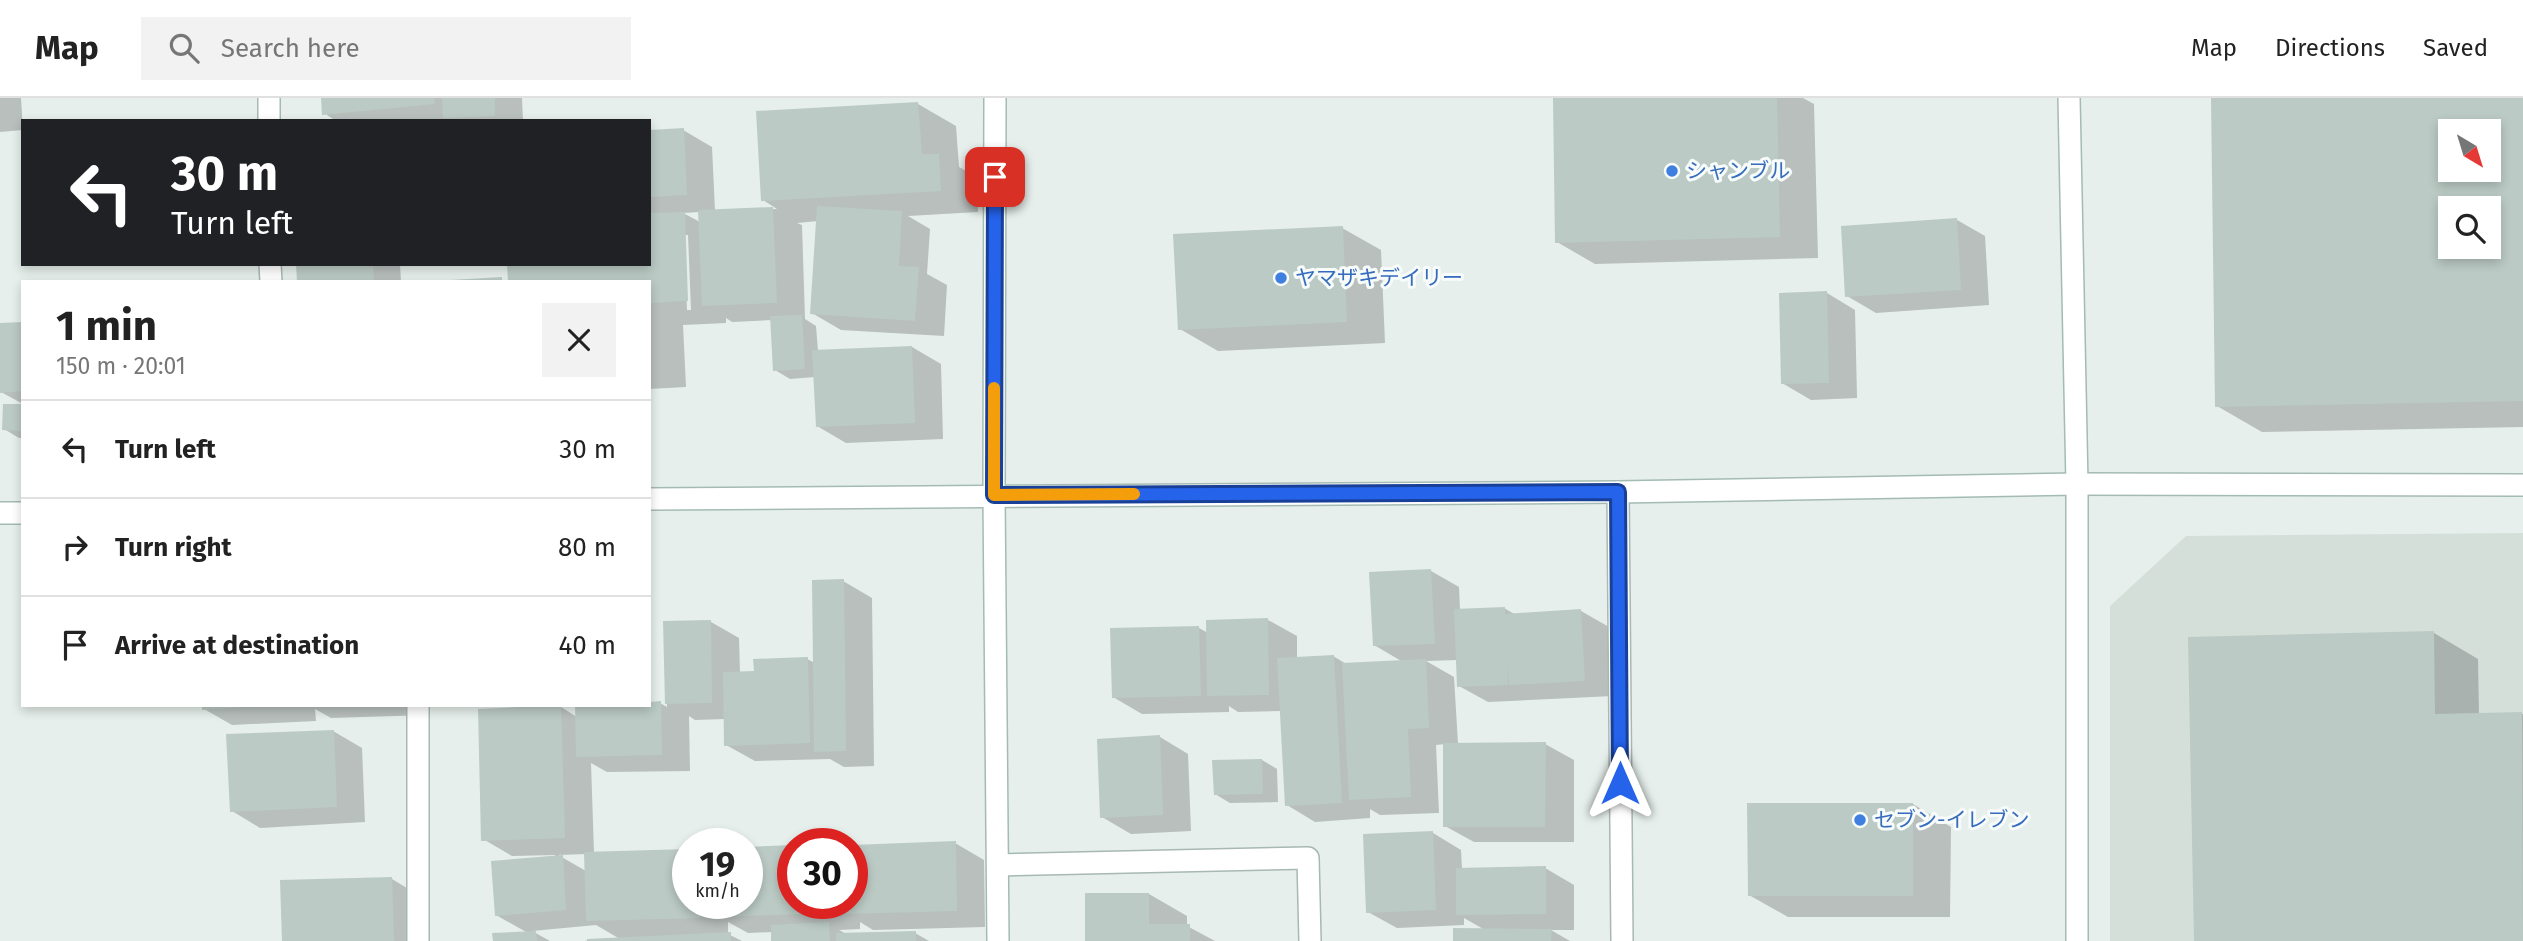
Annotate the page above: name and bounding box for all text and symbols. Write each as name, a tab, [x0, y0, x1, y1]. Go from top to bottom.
search box	[141, 17, 631, 80]
text: Map	[35, 28, 99, 68]
icon: search	[165, 29, 203, 67]
text: Search here	[221, 33, 360, 64]
text: Map	[2191, 34, 2237, 62]
text: Directions	[2275, 34, 2385, 62]
text: Saved	[2423, 34, 2488, 62]
north arrow	[2438, 119, 2501, 182]
map controls	[2438, 119, 2501, 259]
text: 30 m	[171, 144, 278, 203]
icon: left	[56, 147, 147, 238]
pin	[965, 147, 1025, 207]
icon: arrive	[976, 158, 1014, 196]
place label: シャンブル	[1686, 158, 1790, 184]
marker: シャンブル	[1664, 163, 1680, 179]
button: search	[2438, 196, 2501, 259]
text: Turn left	[171, 204, 293, 242]
place label: ヤマザキデイリー	[1295, 265, 1463, 291]
marker: ヤマザキデイリー	[1273, 270, 1289, 286]
text: 1 min	[56, 301, 157, 351]
button: close	[542, 303, 616, 377]
text: 150 m · 20:01	[56, 352, 186, 380]
icon: left	[56, 430, 94, 468]
text: Turn left	[115, 434, 216, 465]
text: 30 m	[559, 434, 616, 465]
icon: right	[56, 528, 94, 566]
text: Turn right	[115, 532, 232, 563]
text: 80 m	[558, 532, 616, 563]
icon: arrive	[56, 626, 94, 664]
text: Arrive at destination	[115, 630, 359, 661]
text: 40 m	[558, 630, 616, 661]
position arrow	[1583, 746, 1657, 820]
place label: セブン-イレブン	[1874, 807, 2029, 833]
marker: セブン-イレブン	[1852, 812, 1868, 828]
speed limit sign: 30	[777, 828, 868, 919]
text: 19	[700, 843, 735, 885]
text: km/h	[695, 880, 740, 902]

